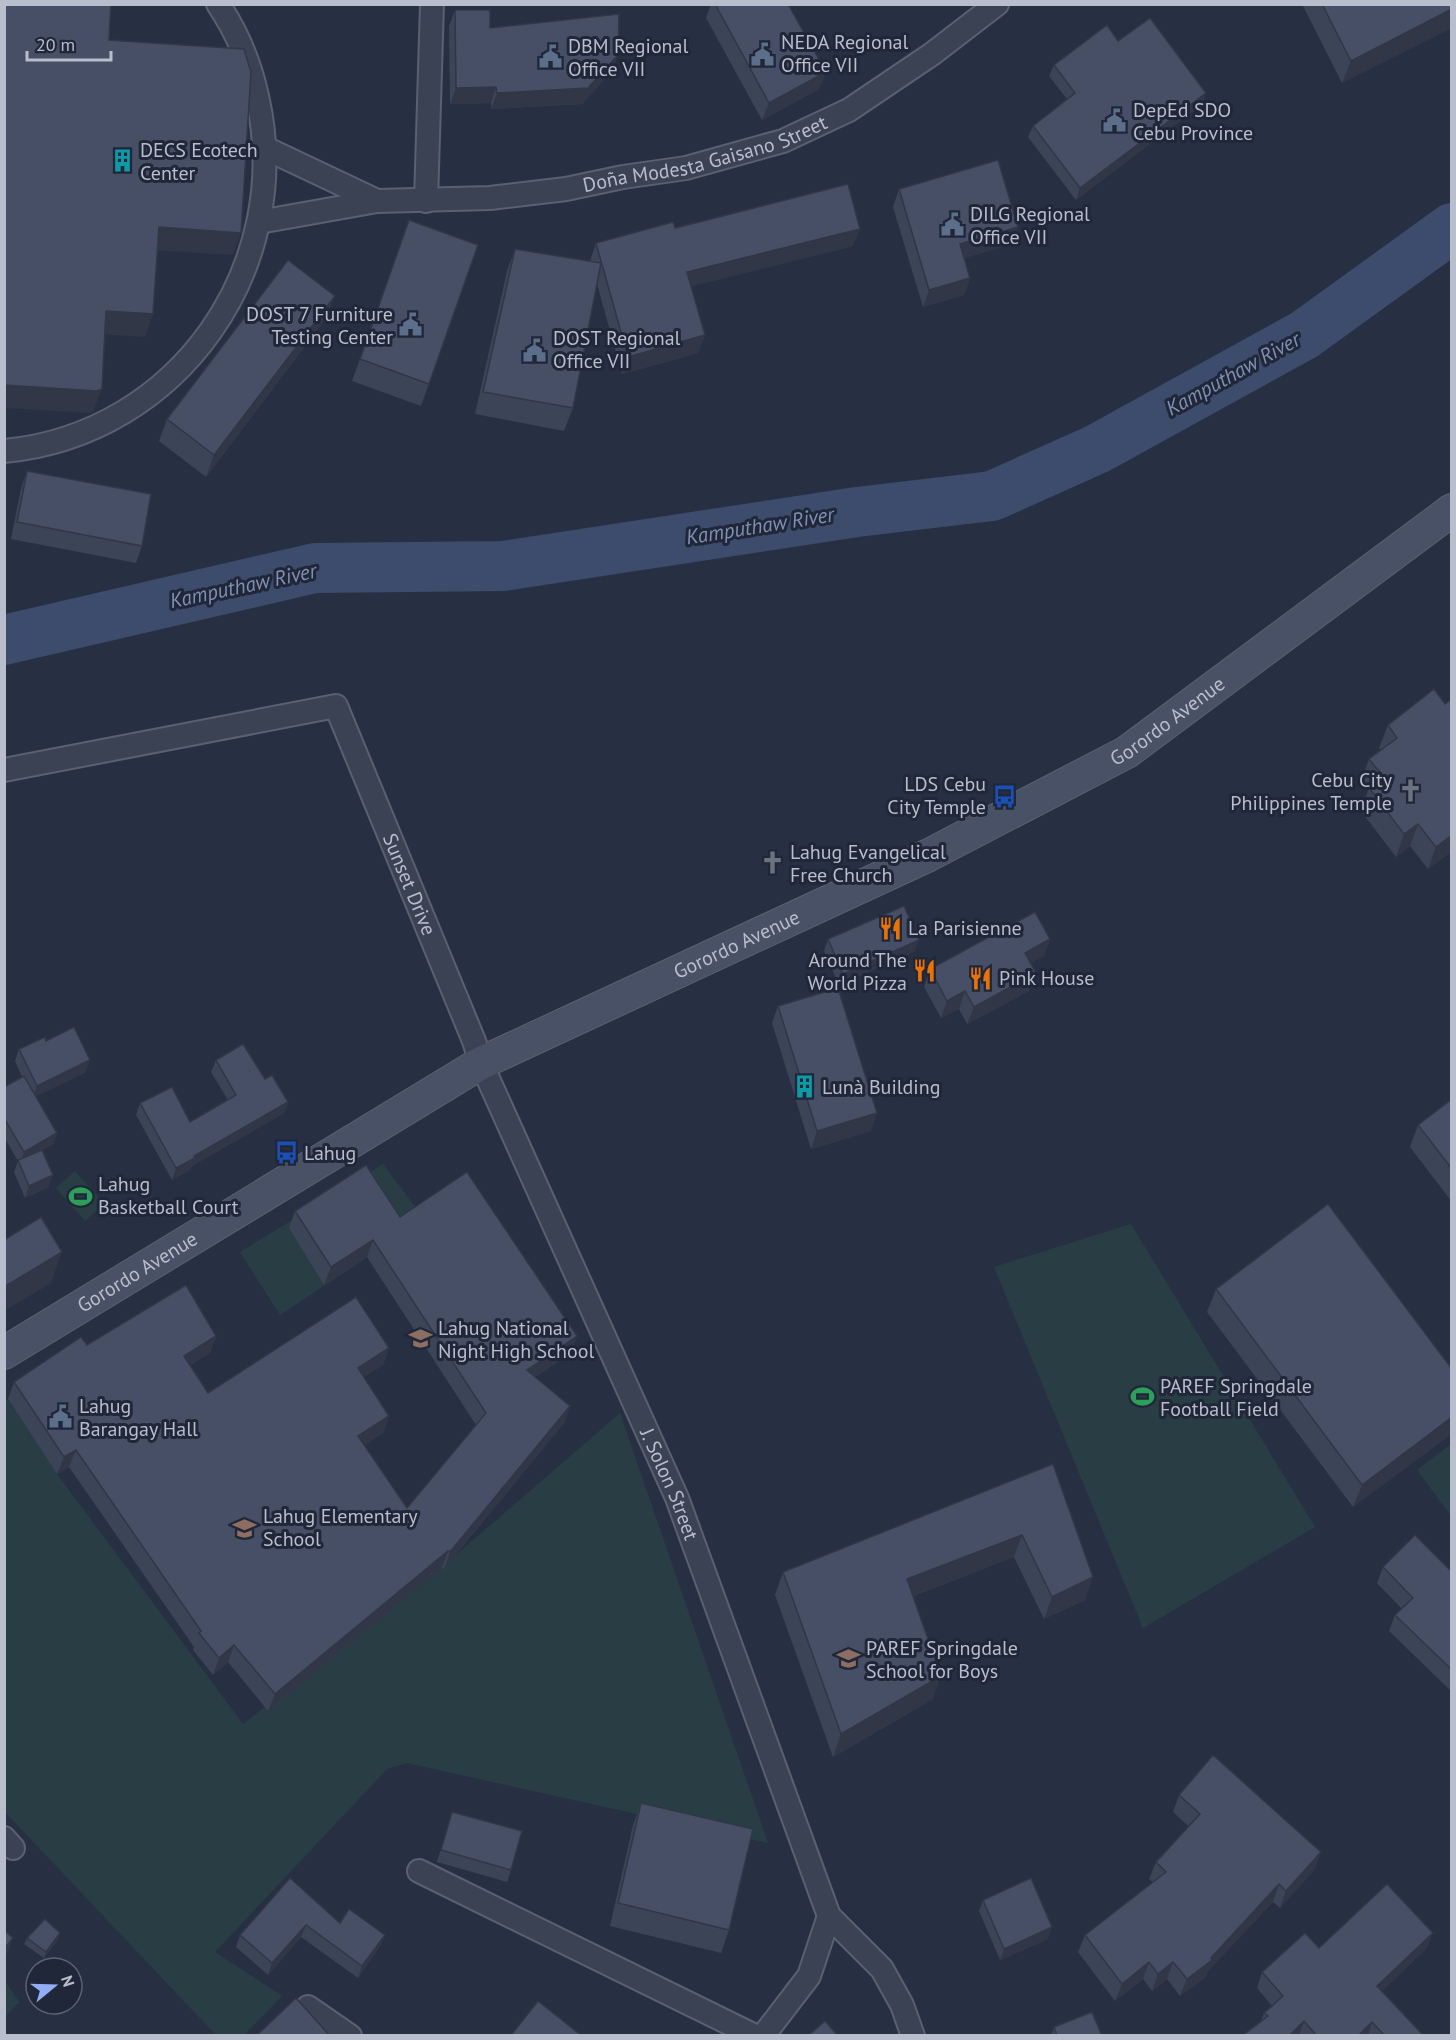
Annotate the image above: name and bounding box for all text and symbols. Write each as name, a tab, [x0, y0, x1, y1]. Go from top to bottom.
scale bar	[27, 24, 111, 62]
place label: NEDA Regional Office VII	[781, 29, 909, 78]
text: 20 m	[36, 33, 75, 56]
place label: DBM Regional Office VII	[568, 33, 688, 82]
public building icon: NEDA Regional Office VII	[750, 41, 776, 67]
public building icon: DBM Regional Office VII	[537, 44, 563, 70]
place label: DepEd SDO Cebu Province	[1133, 97, 1253, 146]
public building icon: DepEd SDO Cebu Province	[1102, 108, 1128, 134]
street label: Doña Modesta Gaisano Street	[580, 109, 831, 198]
place label: DECS Ecotech Center	[140, 137, 258, 186]
building icon: DECS Ecotech Center	[109, 148, 135, 174]
place label: DILG Regional Office VII	[970, 201, 1090, 250]
public building icon: DILG Regional Office VII	[939, 212, 965, 238]
place label: DOST 7 Furniture Testing Center	[246, 301, 393, 350]
public building icon: DOST 7 Furniture Testing Center	[398, 312, 424, 338]
place label: DOST Regional Office VII	[553, 325, 681, 374]
water label: Kamputhaw River	[1161, 325, 1306, 422]
public building icon: DOST Regional Office VII	[522, 337, 548, 363]
water label: Kamputhaw River	[684, 500, 838, 551]
water label: Kamputhaw River	[167, 556, 321, 614]
street label: Gorordo Avenue	[1106, 671, 1230, 772]
place label: Cebu City Philippines Temple	[1230, 767, 1393, 816]
place label: LDS Cebu City Temple	[887, 771, 986, 820]
church icon: Cebu City Philippines Temple	[1397, 778, 1423, 804]
bus stop icon: LDS Cebu City Temple	[991, 783, 1017, 809]
street label: Sunset Drive	[377, 829, 442, 939]
place label: Lahug Evangelical Free Church	[790, 839, 946, 888]
church icon: Lahug Evangelical Free Church	[759, 850, 785, 876]
street label: Gorordo Avenue	[669, 904, 804, 985]
restaurant icon: La Parisienne	[877, 915, 903, 941]
place label: La Parisienne	[908, 915, 1022, 941]
place label: Around The World Pizza	[807, 947, 907, 996]
restaurant icon: Around The World Pizza	[912, 958, 938, 984]
restaurant icon: Pink House	[968, 965, 994, 991]
place label: Pink House	[999, 965, 1094, 991]
building icon: Lunà Building	[791, 1074, 817, 1100]
place label: Lunà Building	[822, 1074, 940, 1100]
bus stop icon: Lahug	[273, 1140, 299, 1166]
place label: Lahug	[304, 1140, 356, 1166]
place label: Lahug Basketball Court	[98, 1171, 239, 1220]
sports icon: Lahug Basketball Court	[67, 1183, 93, 1209]
street label: Gorordo Avenue	[72, 1226, 202, 1318]
place label: Lahug National Night High School	[438, 1315, 594, 1364]
school or university icon: Lahug National Night High School	[407, 1326, 433, 1352]
place label: PAREF Springdale Football Field	[1160, 1373, 1312, 1422]
sports icon: PAREF Springdale Football Field	[1129, 1384, 1155, 1410]
place label: Lahug Barangay Hall	[79, 1393, 198, 1442]
public building icon: Lahug Barangay Hall	[48, 1404, 74, 1430]
street label: J. Solon Street	[634, 1423, 704, 1544]
place label: Lahug Elementary School	[263, 1503, 418, 1552]
school or university icon: Lahug Elementary School	[232, 1515, 258, 1541]
place label: PAREF Springdale School for Boys	[866, 1635, 1018, 1684]
school or university icon: PAREF Springdale School for Boys	[835, 1646, 861, 1672]
north arrow	[24, 1956, 84, 2016]
text: N	[57, 1973, 79, 1989]

